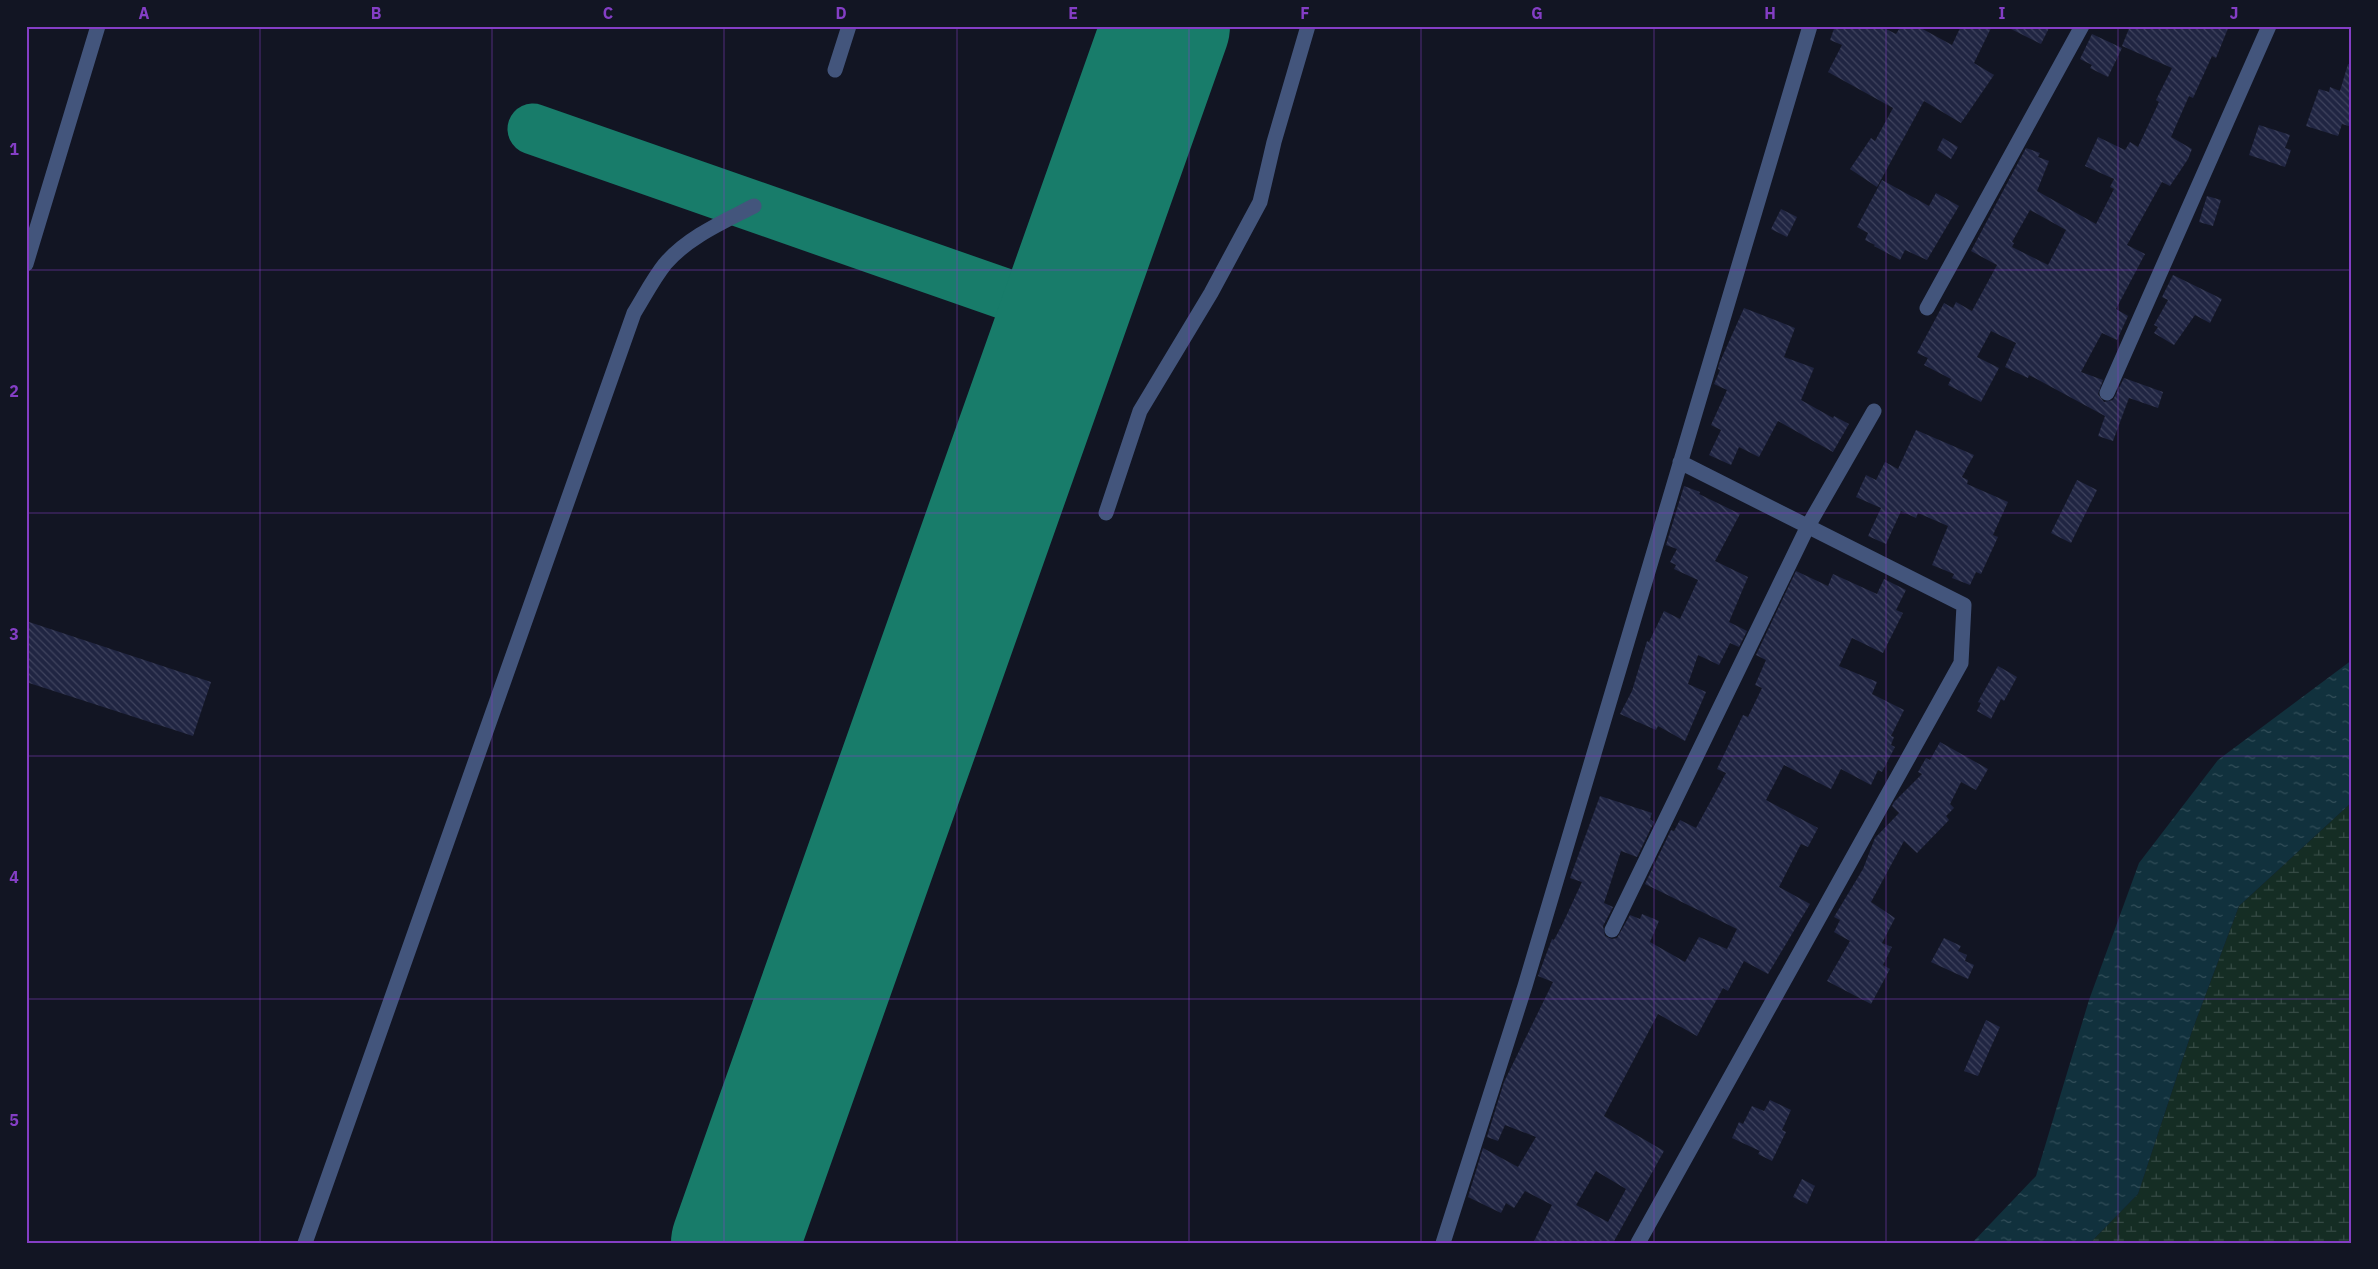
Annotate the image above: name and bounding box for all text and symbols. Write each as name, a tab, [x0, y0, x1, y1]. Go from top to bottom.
text: A	[139, 3, 150, 23]
text: B	[371, 3, 382, 23]
text: C	[603, 3, 613, 23]
text: D	[835, 3, 847, 23]
text: E	[1068, 3, 1078, 23]
text: F	[1300, 3, 1310, 23]
text: G	[1531, 3, 1543, 23]
text: H	[1764, 3, 1776, 23]
text: I	[1999, 3, 2006, 23]
text: J	[2230, 3, 2238, 23]
text: 1	[9, 139, 19, 159]
text: 2	[9, 381, 19, 401]
text: 3	[9, 624, 19, 644]
text: 4	[9, 867, 19, 887]
text: 5	[9, 1110, 19, 1130]

